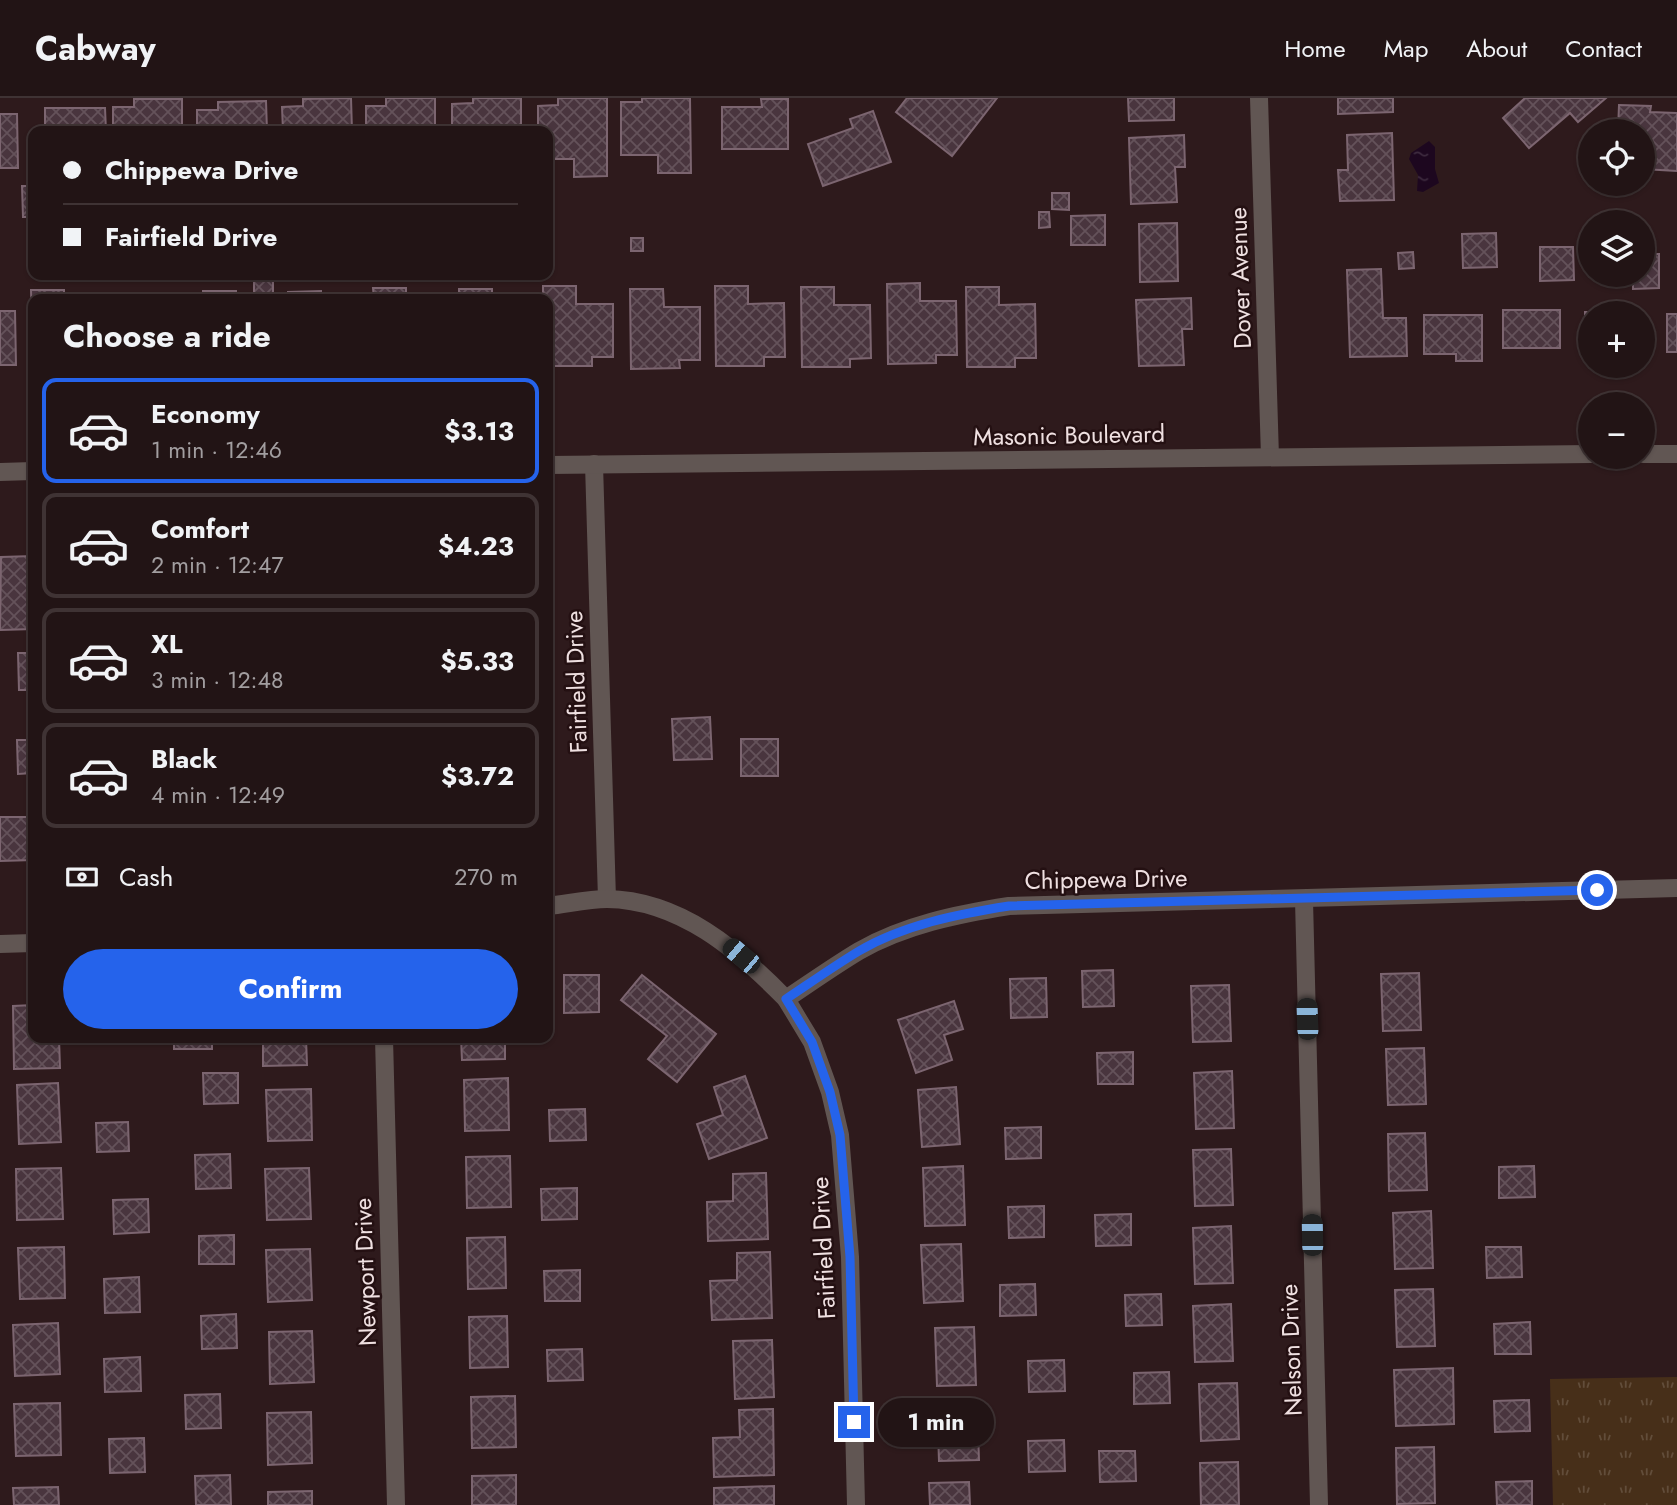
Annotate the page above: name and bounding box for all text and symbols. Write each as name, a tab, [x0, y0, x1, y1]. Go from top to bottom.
text: Cabway	[35, 25, 156, 72]
text: Home	[1284, 31, 1346, 66]
text: Map	[1384, 31, 1428, 66]
text: About	[1466, 31, 1527, 66]
text: Contact	[1565, 31, 1642, 66]
map controls	[1578, 119, 1655, 469]
button: locate	[1578, 119, 1655, 196]
text: Chippewa Drive	[105, 151, 299, 189]
street label: Dover Avenue	[1220, 207, 1260, 349]
button: layers	[1578, 210, 1655, 287]
text: Fairfield Drive	[105, 218, 277, 256]
button: +	[1578, 301, 1655, 378]
text: Choose a ride	[63, 313, 271, 359]
button: −	[1578, 392, 1655, 469]
text: Economy	[151, 395, 260, 433]
icon: car	[67, 399, 130, 462]
text: $3.13	[444, 412, 514, 450]
street label: Masonic Boulevard	[973, 416, 1165, 454]
text: 1 min · 12:46	[151, 433, 282, 467]
text: Comfort	[151, 510, 249, 548]
icon: car	[67, 514, 130, 577]
text: $4.23	[438, 527, 514, 565]
text: 2 min · 12:47	[151, 548, 284, 582]
street label: Fairfield Drive	[556, 610, 596, 754]
text: XL	[151, 625, 183, 663]
icon: car	[67, 629, 130, 692]
text: $5.33	[440, 642, 514, 680]
text: 3 min · 12:48	[151, 663, 283, 697]
text: Black	[151, 740, 217, 778]
icon: car	[67, 744, 130, 807]
text: $3.72	[441, 757, 514, 795]
text: 4 min · 12:49	[151, 778, 285, 812]
icon: cash	[63, 858, 101, 896]
text: Cash	[119, 858, 173, 896]
text: 270 m	[454, 860, 518, 894]
street label: Chippewa Drive	[1024, 860, 1188, 898]
route start	[1581, 874, 1613, 906]
car	[719, 934, 764, 978]
button: Confirm	[63, 949, 518, 1029]
car	[1296, 998, 1319, 1040]
street label: Fairfield Drive	[802, 1176, 844, 1320]
street label: Newport Drive	[345, 1197, 385, 1347]
car	[1302, 1214, 1323, 1256]
street label: Nelson Drive	[1271, 1283, 1311, 1417]
callout: 1 min	[878, 1398, 994, 1446]
text: 1 min	[907, 1405, 965, 1439]
route end	[838, 1406, 870, 1438]

